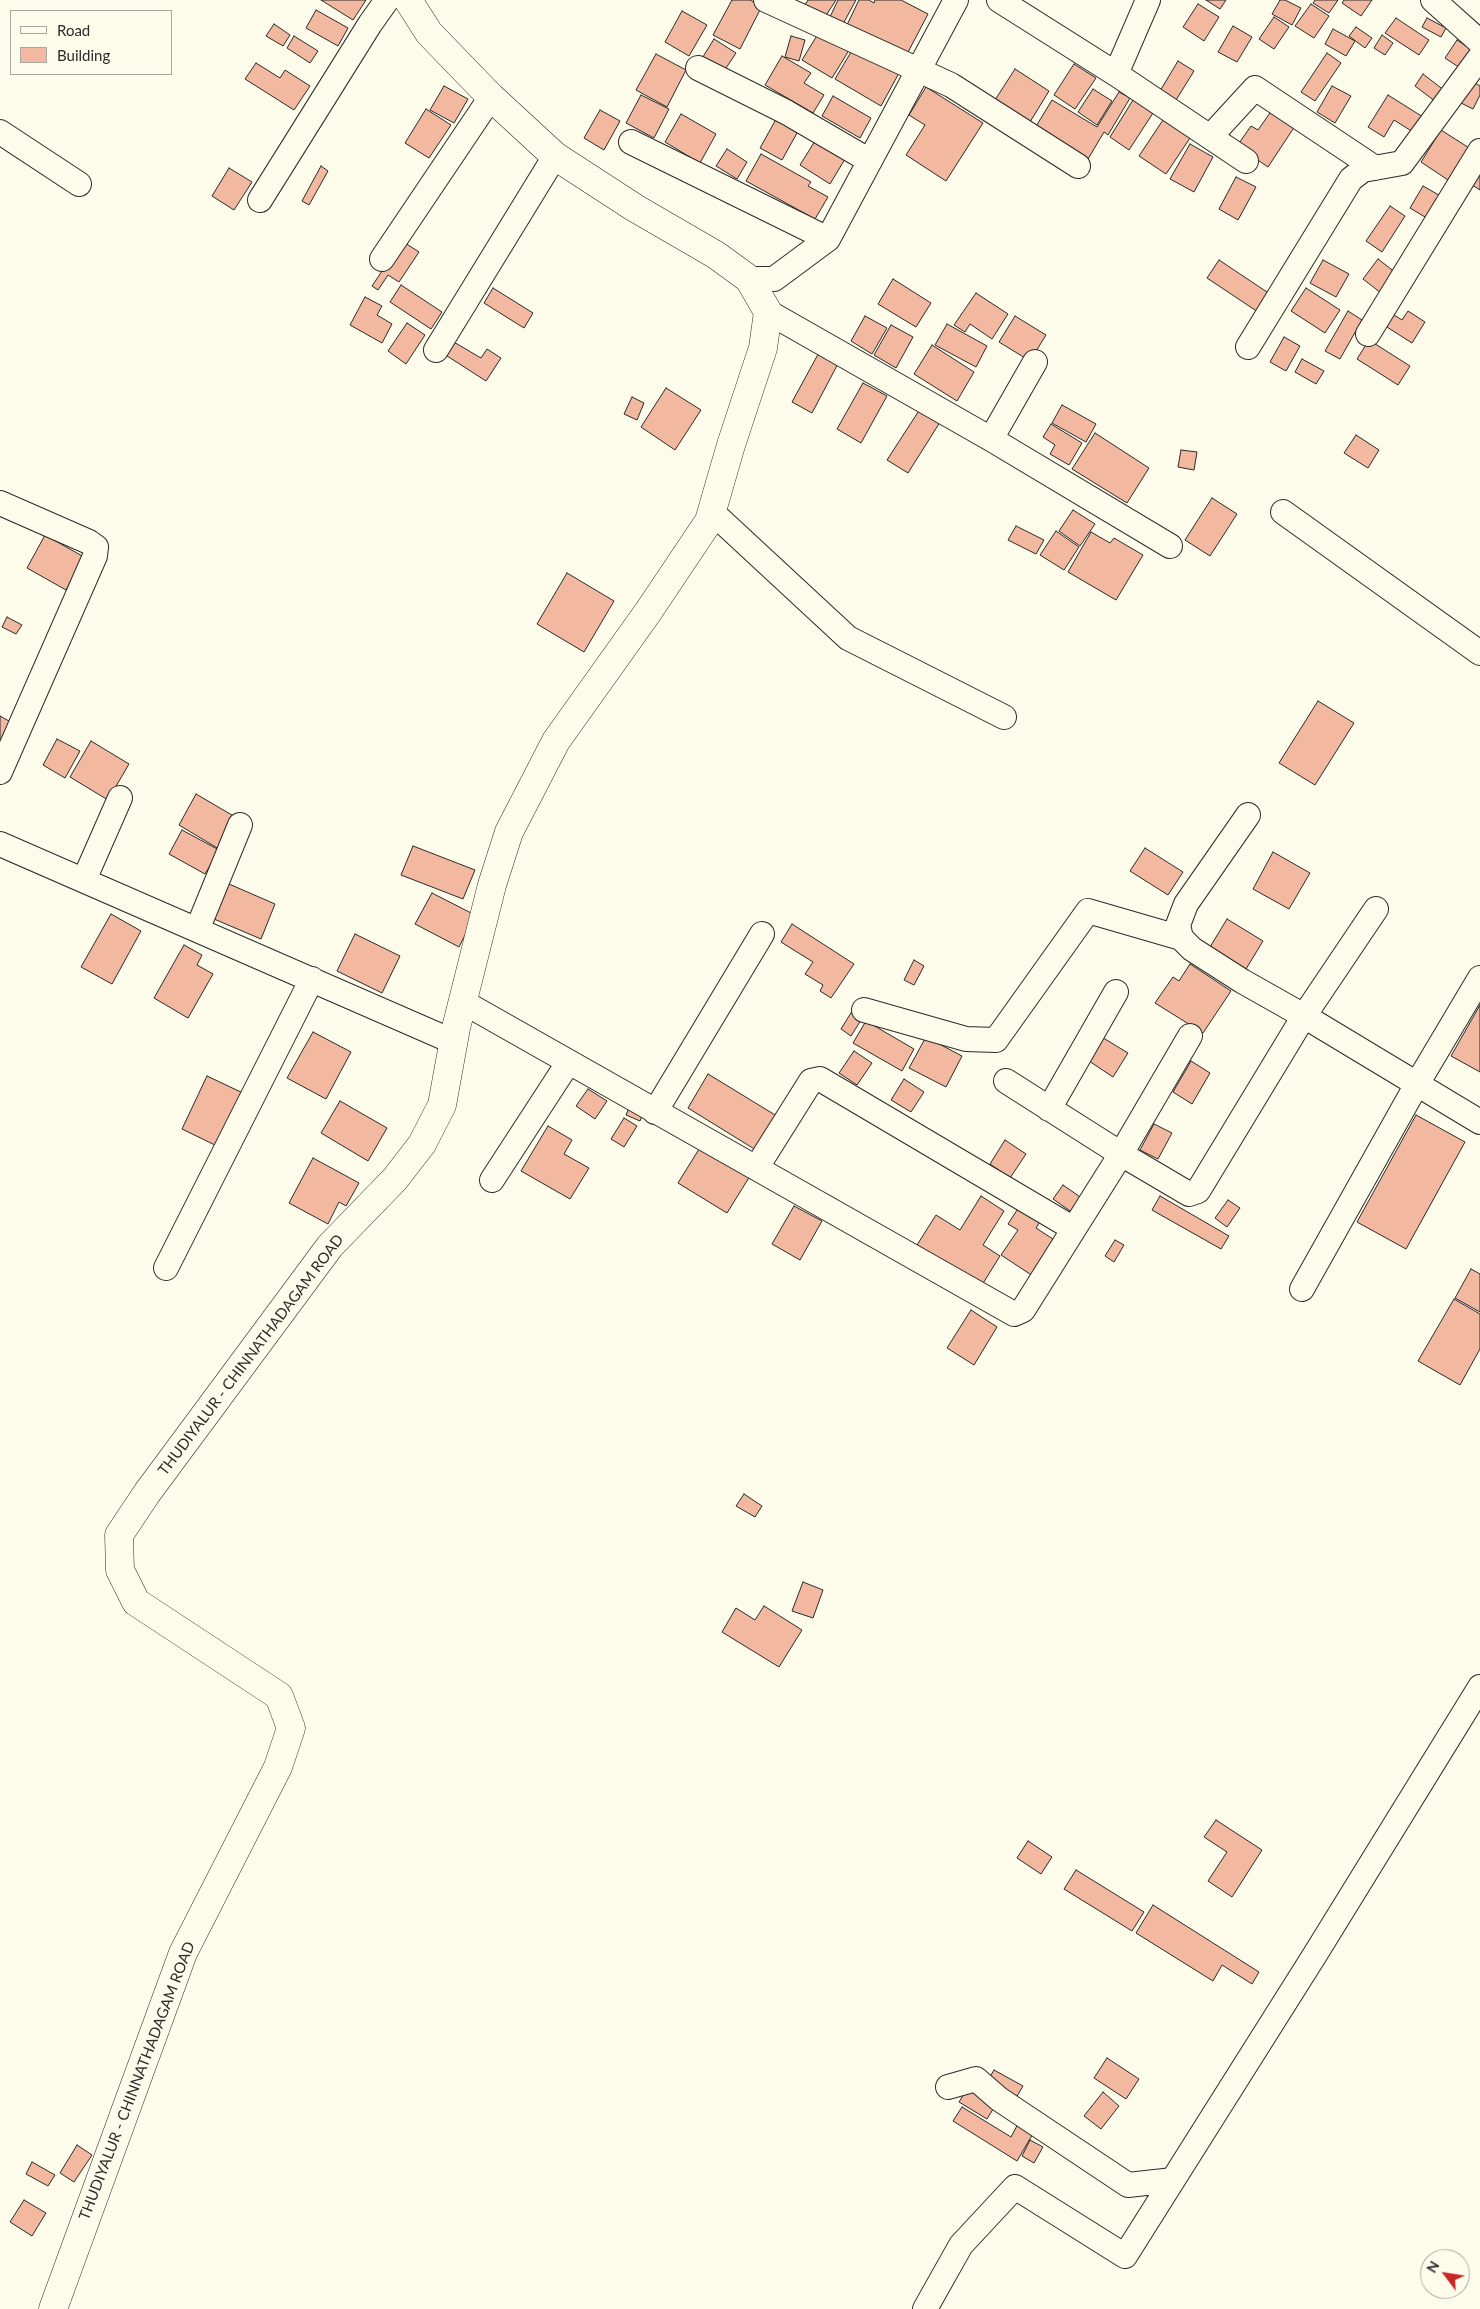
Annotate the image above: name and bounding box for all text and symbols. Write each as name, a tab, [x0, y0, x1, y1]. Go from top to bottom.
legend	[10, 10, 172, 75]
text: Road	[57, 21, 90, 39]
text: Building	[57, 46, 110, 64]
street label: THUDIYALUR - CHINNATHADAGAM ROAD	[154, 1231, 348, 1479]
street label: THUDIYALUR - CHINNATHADAGAM ROAD	[75, 1939, 199, 2223]
north arrow	[1420, 2249, 1470, 2299]
text: N	[1423, 2258, 1443, 2276]

